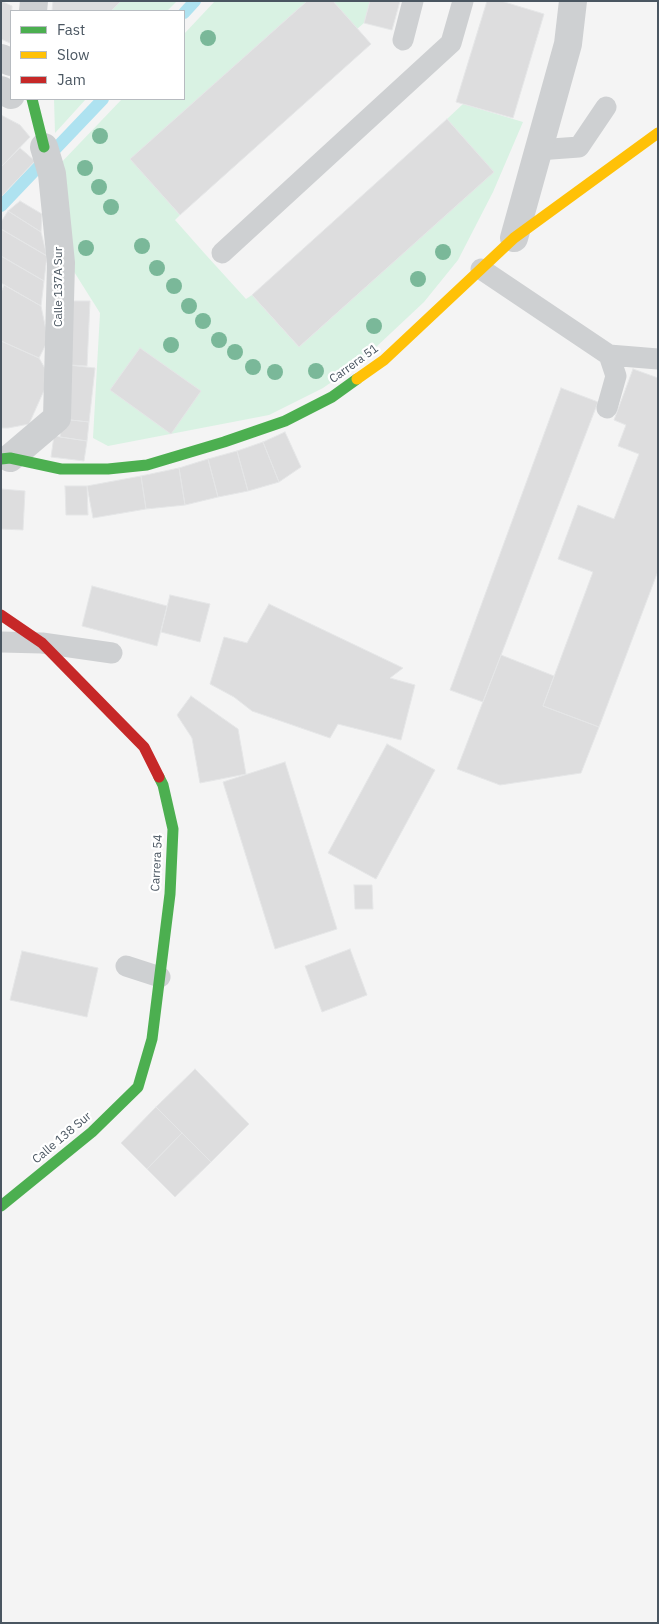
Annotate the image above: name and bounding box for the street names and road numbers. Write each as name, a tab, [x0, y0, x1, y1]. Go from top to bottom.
street label: Calle 137A Sur	[52, 247, 66, 327]
street label: Carrera 51	[327, 341, 381, 387]
street label: Carrera 54	[148, 834, 166, 892]
street label: Calle 138 Sur	[30, 1109, 94, 1167]

